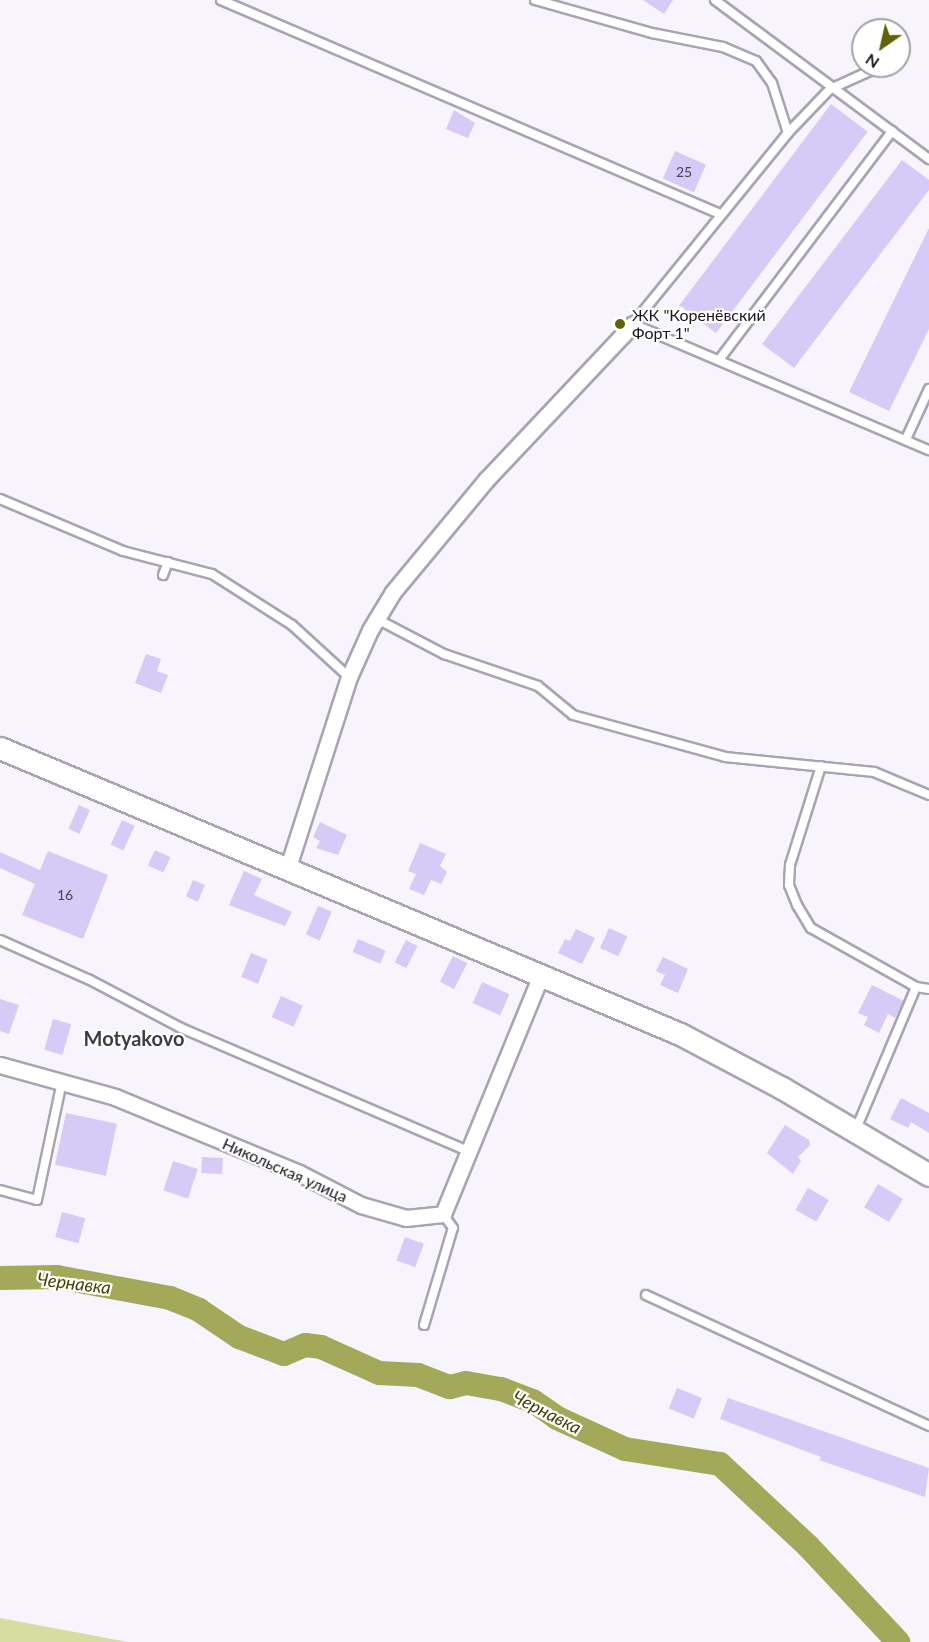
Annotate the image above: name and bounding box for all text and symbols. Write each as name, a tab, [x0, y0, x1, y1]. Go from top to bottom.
north arrow	[851, 18, 911, 78]
text: N	[861, 50, 882, 73]
house number: 25	[676, 164, 692, 180]
place label: ЖК "Коренёвский Форт 1"	[632, 305, 766, 343]
marker: ЖК "Коренёвский Форт 1"	[613, 317, 627, 331]
house number: 16	[57, 887, 73, 903]
district label: Motyakovo	[84, 1026, 184, 1050]
street label: Никольская улица	[220, 1134, 350, 1206]
water label: Чернавка	[36, 1268, 112, 1298]
water label: Чернавка	[509, 1386, 585, 1438]

